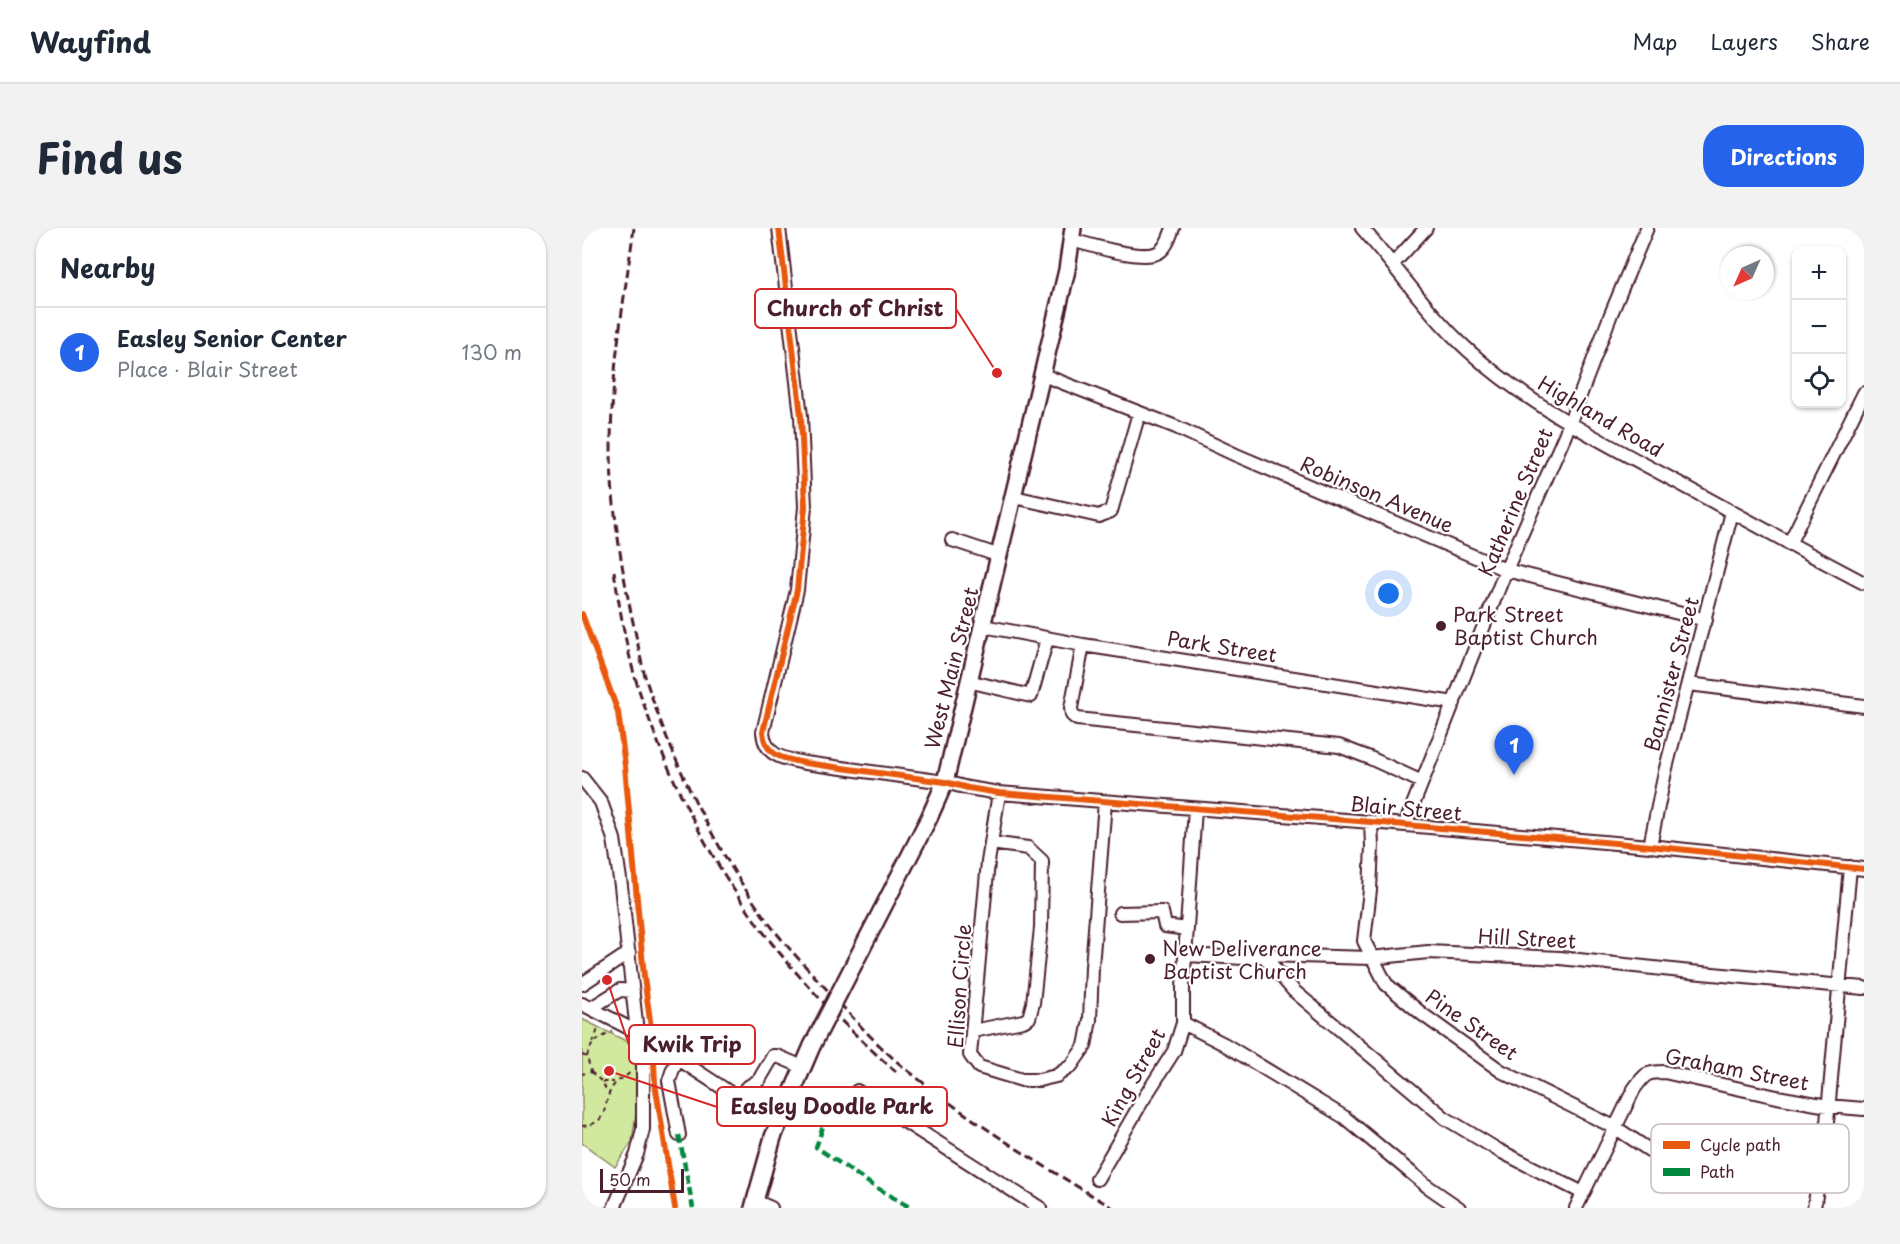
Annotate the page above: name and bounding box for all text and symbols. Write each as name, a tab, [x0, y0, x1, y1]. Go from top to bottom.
text: Wayfind	[30, 20, 151, 63]
text: Map	[1633, 25, 1677, 57]
text: Layers	[1710, 25, 1778, 57]
text: Share	[1811, 25, 1870, 57]
text: Find us	[36, 125, 183, 188]
button: Directions	[1703, 125, 1864, 187]
north arrow	[1720, 246, 1774, 300]
map controls	[1792, 246, 1846, 408]
button: +	[1792, 246, 1846, 300]
text: Nearby	[60, 248, 155, 287]
callout: Church of Christ	[755, 289, 956, 328]
text: Church of Christ	[767, 291, 943, 323]
button: −	[1792, 300, 1846, 354]
text: Easley Senior Center	[117, 321, 347, 354]
text: 1	[75, 337, 84, 367]
text: 130 m	[462, 337, 522, 367]
text: Place · Blair Street	[117, 354, 298, 384]
button: locate	[1792, 354, 1846, 408]
street label: Highland Road	[1533, 368, 1669, 464]
street label: Katherine Street	[1470, 423, 1560, 581]
street label: Robinson Avenue	[1296, 448, 1458, 540]
your location	[1374, 579, 1403, 608]
street label: West Main Street	[916, 584, 986, 752]
street label: Bannister Street	[1636, 593, 1706, 754]
place label: Park Street Baptist Church	[1453, 599, 1598, 652]
marker: Park Street Baptist Church	[1434, 619, 1448, 633]
street label: Park Street	[1165, 623, 1279, 669]
pin: 1	[1494, 726, 1534, 775]
street label: Blair Street	[1349, 788, 1463, 828]
street label: Hill Street	[1477, 920, 1577, 956]
street label: Ellison Circle	[940, 923, 978, 1049]
place label: New Deliverance Baptist Church	[1162, 933, 1322, 986]
marker: New Deliverance Baptist Church	[1143, 952, 1157, 966]
street label: Pine Street	[1420, 981, 1524, 1067]
street label: King Street	[1094, 1022, 1172, 1132]
callout: Kwik Trip	[629, 1025, 755, 1064]
text: Kwik Trip	[642, 1027, 742, 1059]
street label: Graham Street	[1663, 1040, 1811, 1098]
callout: Easley Doodle Park	[717, 1087, 947, 1126]
text: Easley Doodle Park	[730, 1089, 934, 1121]
legend	[1651, 1124, 1849, 1193]
text: Cycle path	[1700, 1132, 1781, 1156]
text: Path	[1700, 1159, 1735, 1183]
scale bar	[600, 1166, 684, 1194]
text: 50 m	[609, 1167, 650, 1191]

